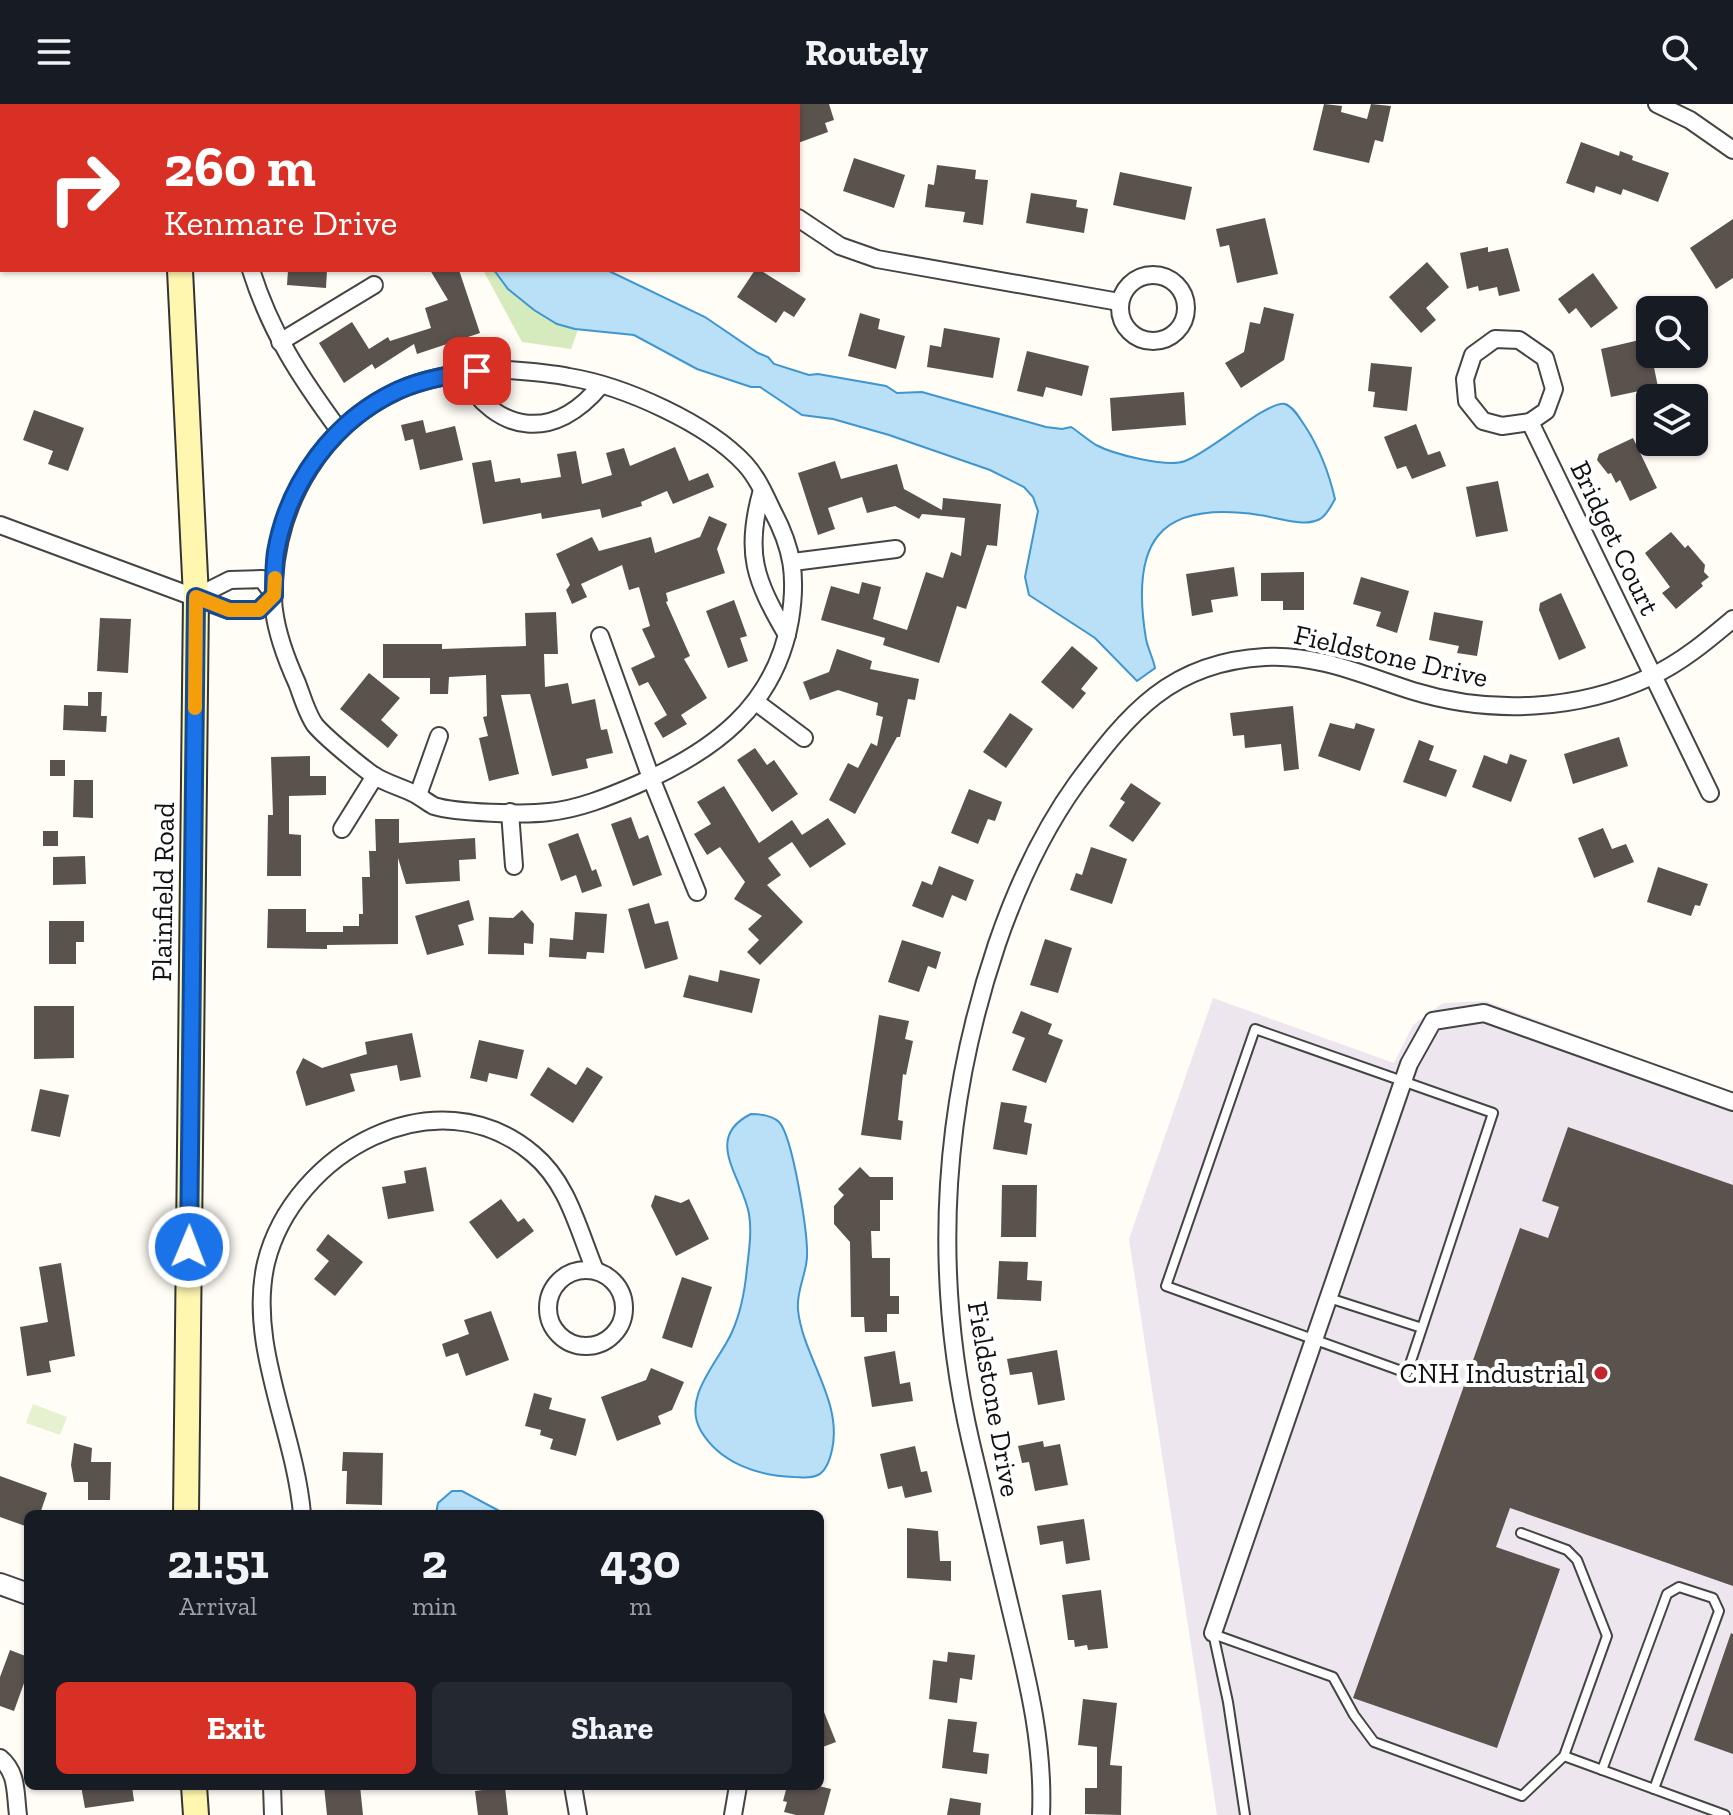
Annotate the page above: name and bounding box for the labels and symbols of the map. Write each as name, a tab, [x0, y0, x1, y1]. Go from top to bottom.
pin	[443, 337, 511, 405]
street label: Bridget Court	[1563, 456, 1667, 621]
street label: Fieldstone Drive	[1291, 618, 1491, 694]
street label: Plainfield Road	[145, 802, 181, 982]
position arrow	[147, 1205, 231, 1289]
street label: Fieldstone Drive	[961, 1299, 1027, 1499]
place label: CNH Industrial	[1399, 1357, 1585, 1390]
marker: CNH Industrial	[1592, 1364, 1610, 1382]

